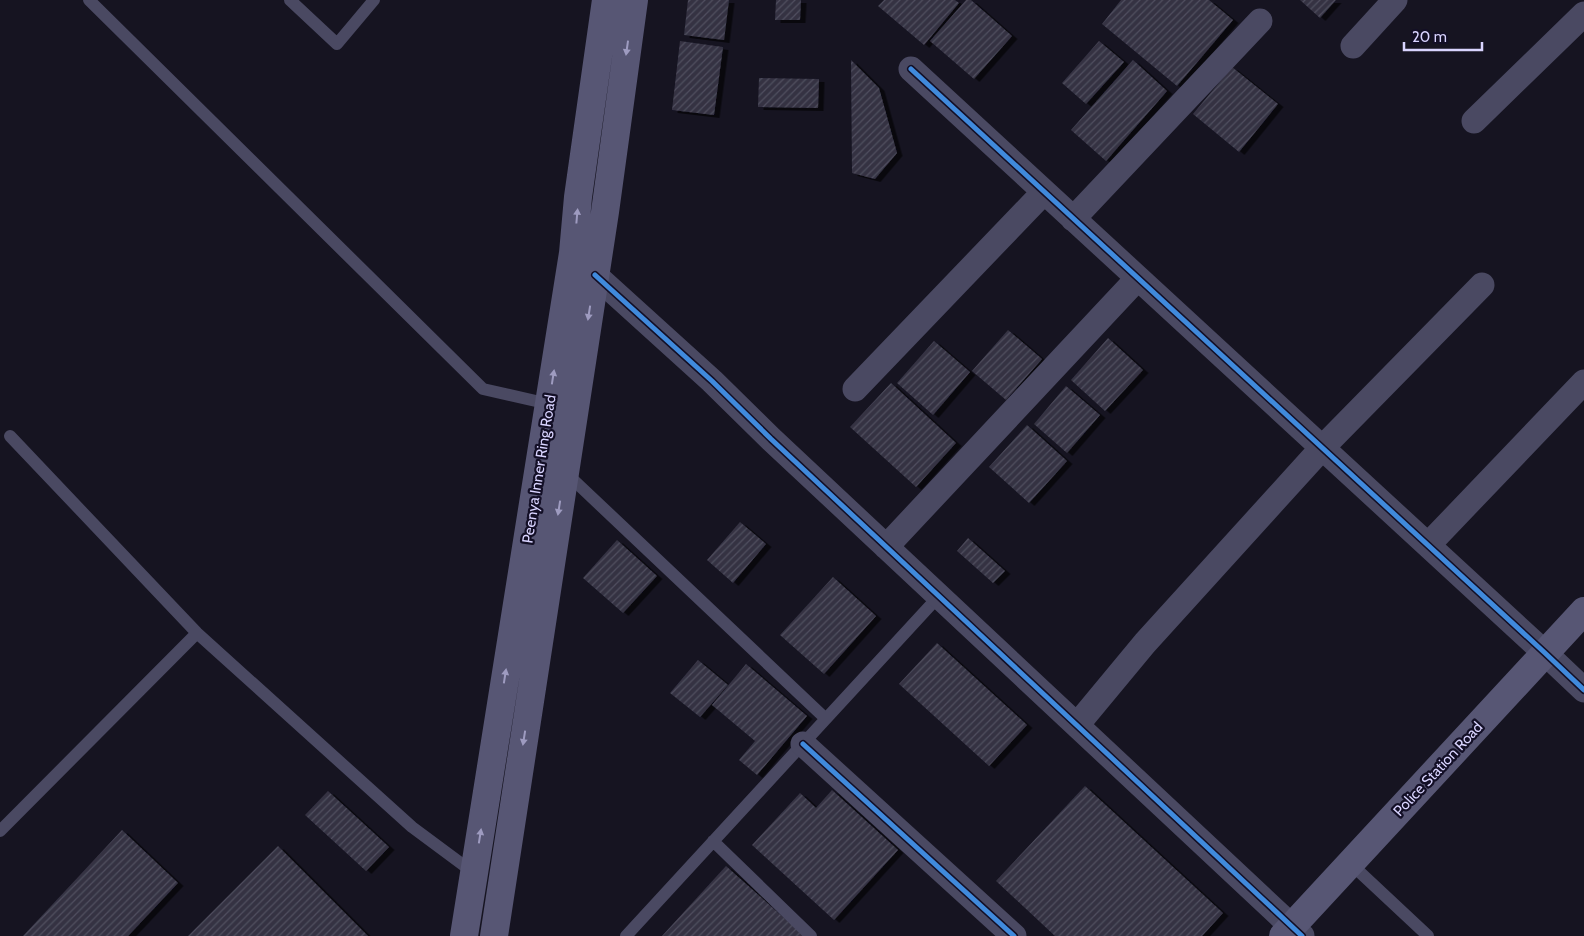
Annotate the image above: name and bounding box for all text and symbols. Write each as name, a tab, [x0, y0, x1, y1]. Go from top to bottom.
scale bar	[1404, 20, 1482, 52]
text: 20 m	[1412, 28, 1447, 46]
one-way arrow	[623, 41, 631, 57]
one-way arrow	[573, 208, 581, 224]
one-way arrow	[585, 305, 593, 321]
one-way arrow	[550, 369, 558, 385]
street label: Peenya Inner Ring Road	[518, 393, 560, 545]
one-way arrow	[555, 501, 563, 517]
one-way arrow	[502, 667, 510, 683]
street label: Police Station Road	[1390, 718, 1486, 820]
one-way arrow	[520, 730, 528, 746]
one-way arrow	[476, 828, 484, 844]

